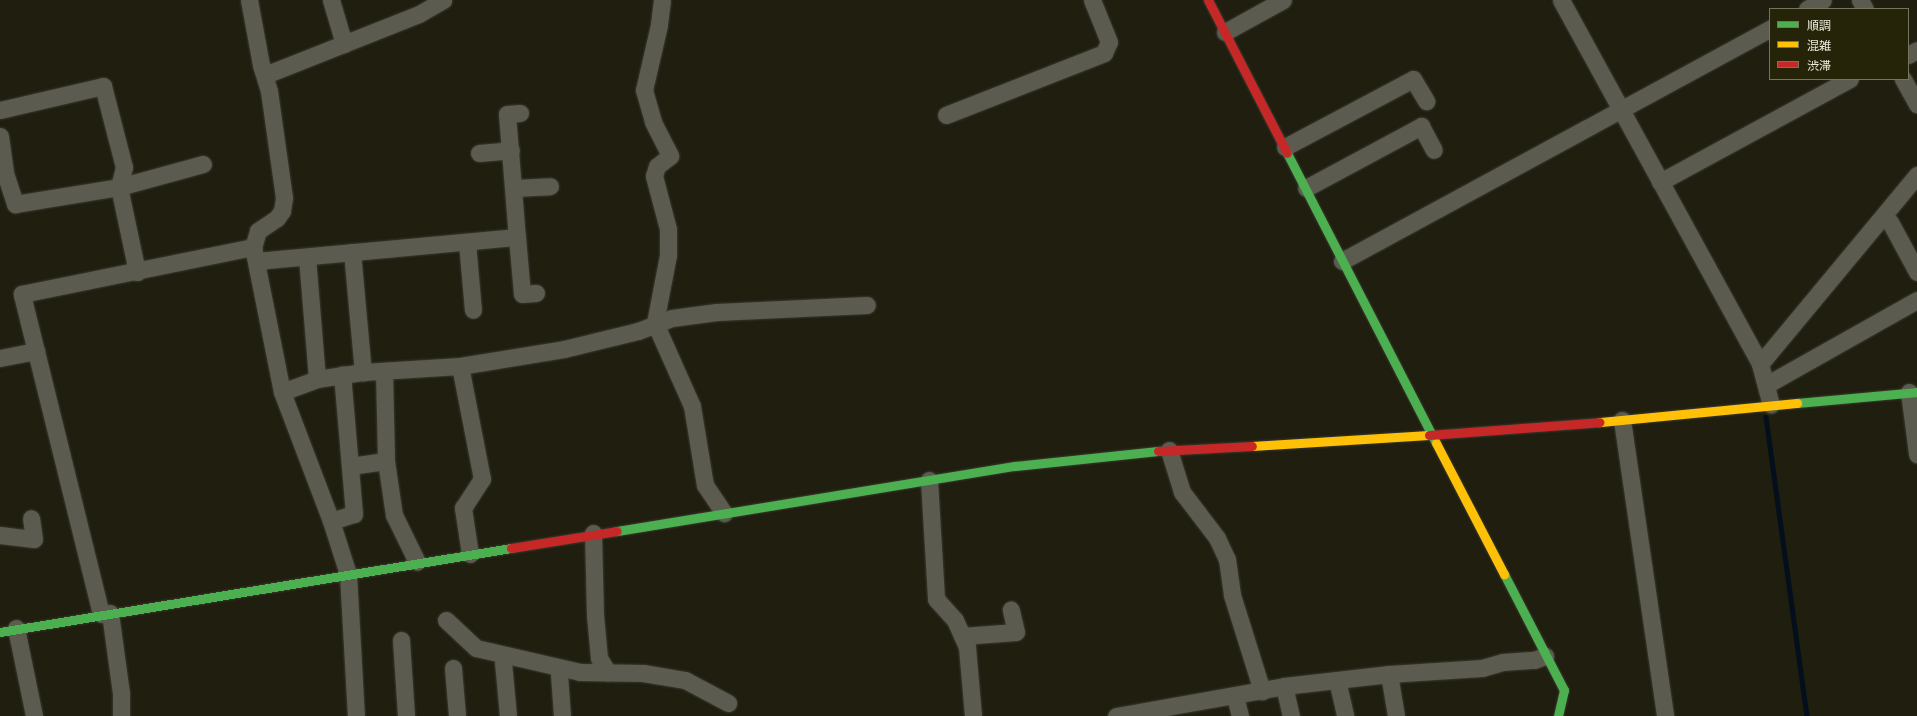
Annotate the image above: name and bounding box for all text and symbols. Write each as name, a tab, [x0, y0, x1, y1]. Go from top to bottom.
legend	[1769, 8, 1909, 80]
text: 順調	[1807, 19, 1831, 33]
text: 混雑	[1807, 39, 1831, 53]
text: 渋滞	[1807, 59, 1831, 73]

